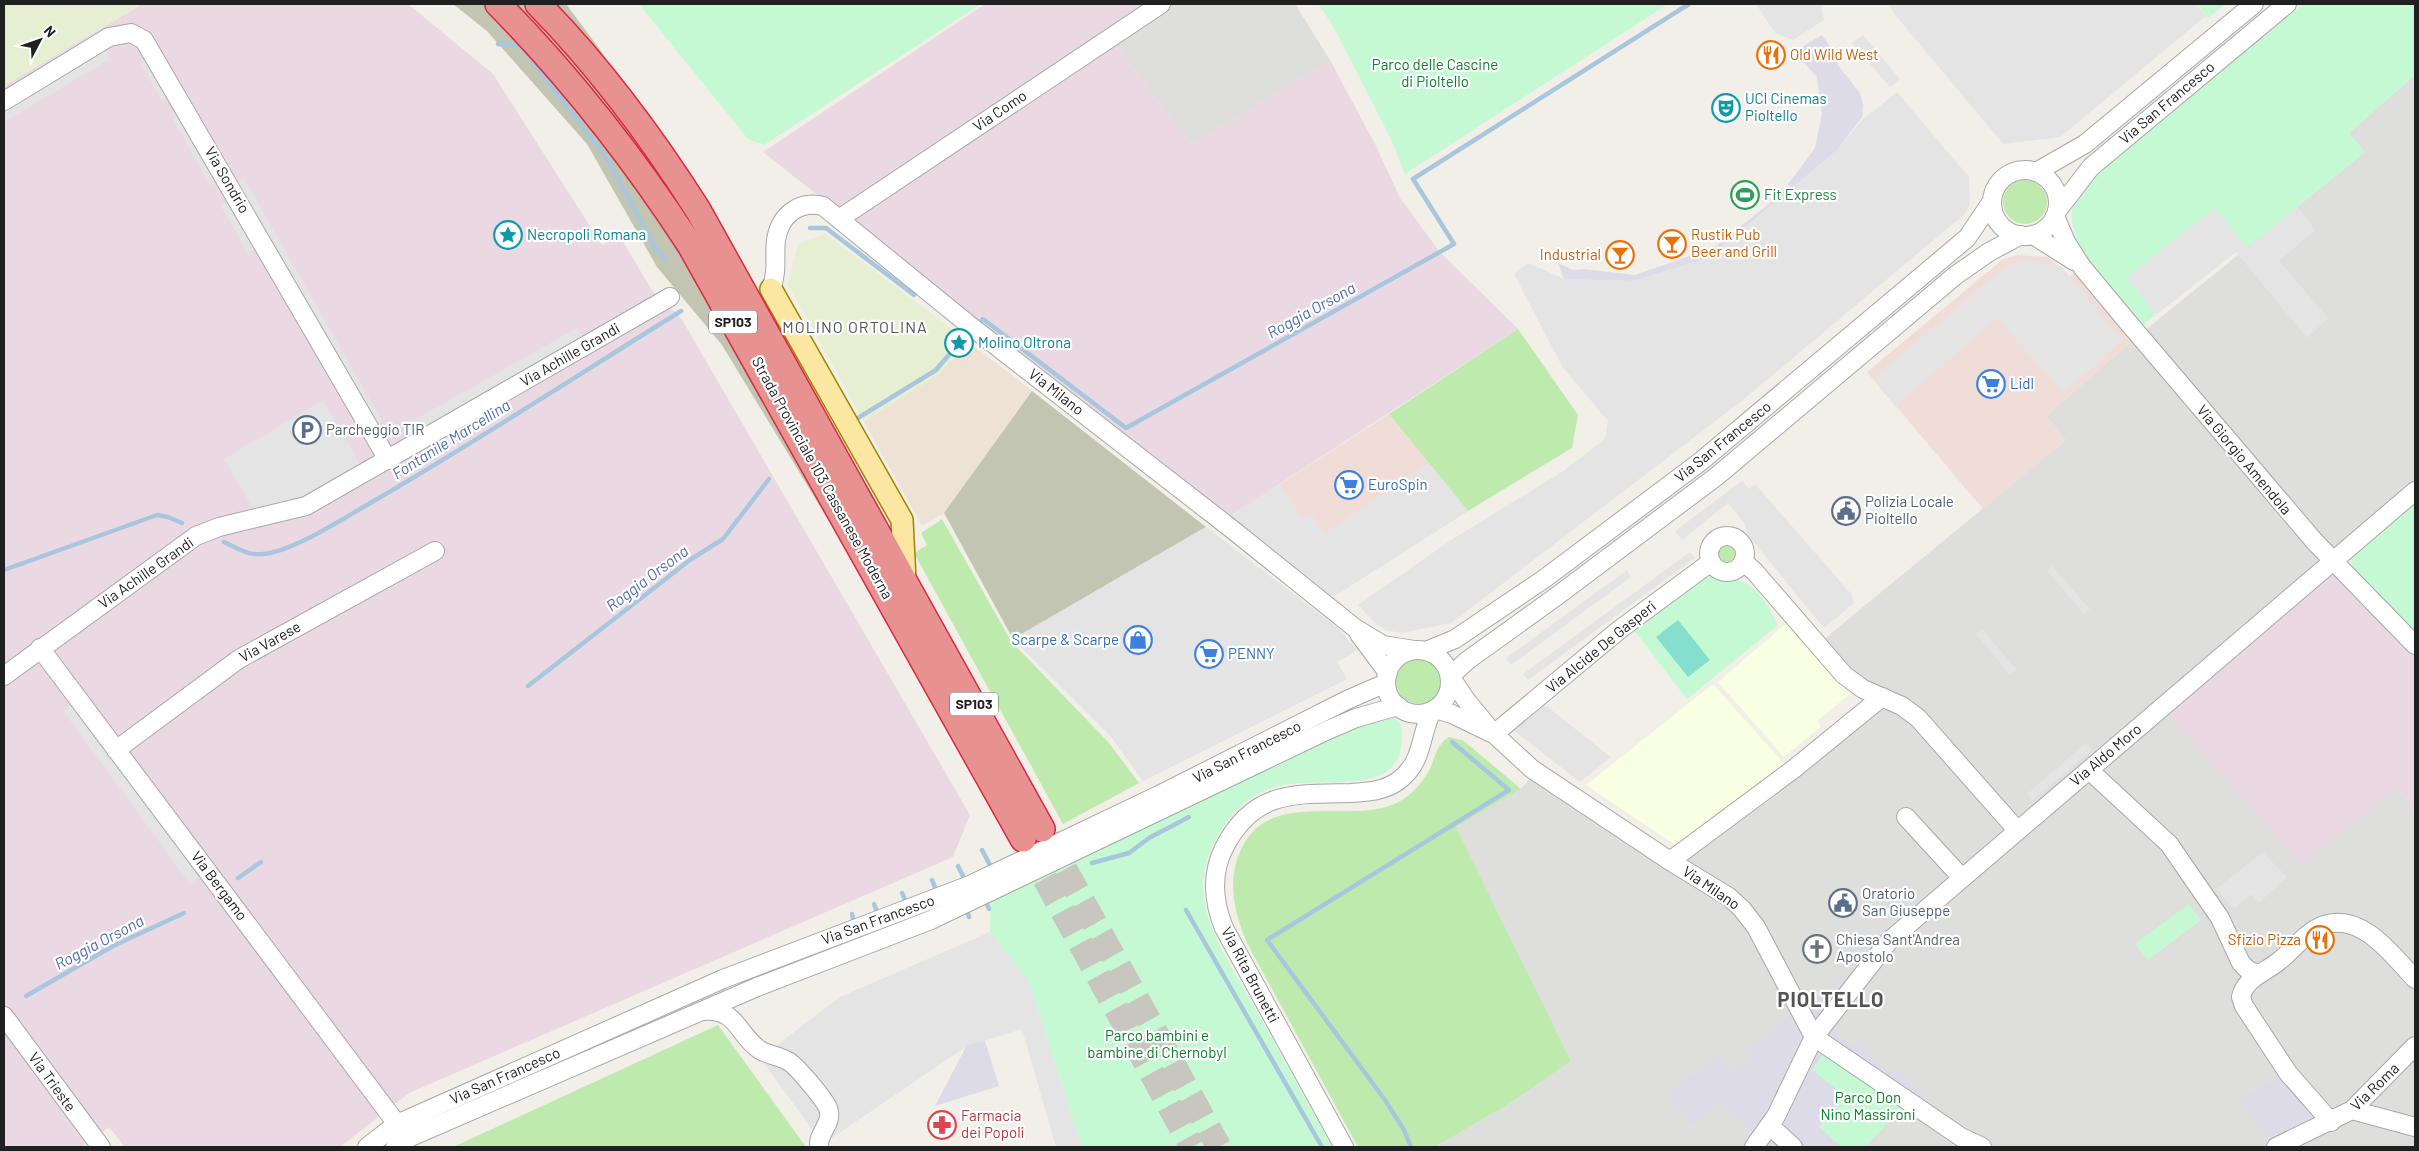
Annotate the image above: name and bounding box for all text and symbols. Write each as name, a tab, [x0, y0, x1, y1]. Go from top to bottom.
north arrow	[15, 15, 65, 65]
text: N	[41, 22, 60, 40]
restaurant icon: Old Wild West	[1756, 40, 1786, 70]
place label: Old Wild West	[1790, 45, 1879, 63]
park label: Parco delle Cascine di Pioltello	[1372, 55, 1498, 90]
street label: Via San Francesco	[2115, 57, 2218, 147]
street label: Via Como	[969, 86, 1030, 135]
place label: UCI Cinemas Pioltello	[1745, 89, 1827, 124]
theatre icon: UCI Cinemas Pioltello	[1711, 93, 1741, 123]
street label: Via Sondrio	[202, 143, 254, 216]
sports icon: Fit Express	[1730, 180, 1760, 210]
place label: Fit Express	[1764, 185, 1837, 203]
place icon: Necropoli Romana	[493, 220, 523, 250]
place label: Necropoli Romana	[527, 225, 646, 243]
place label: Rustik Pub Beer and Grill	[1691, 225, 1777, 260]
bar icon: Rustik Pub Beer and Grill	[1657, 229, 1687, 259]
bar icon: Industrial	[1605, 240, 1635, 270]
place label: Industrial	[1540, 245, 1601, 263]
water label: Roggia Orsona	[1263, 277, 1358, 342]
road number: SP103	[709, 311, 757, 334]
district label: MOLINO ORTOLINA	[782, 317, 928, 336]
street label: Via Achille Grandi	[516, 318, 623, 390]
place icon: Molino Oltrona	[944, 328, 974, 358]
place label: Molino Oltrona	[978, 333, 1071, 351]
street label: Strada Provinciale 103 Cassanese Moderna	[749, 353, 897, 602]
street label: Via Milano	[1025, 364, 1088, 418]
supermarket icon: Lidl	[1976, 369, 2006, 399]
place label: Lidl	[2010, 374, 2034, 392]
water label: Fontanile Marcellina	[388, 395, 513, 483]
street label: Via San Francesco	[1670, 397, 1774, 486]
street label: Via Giorgio Amendola	[2194, 401, 2296, 518]
parking icon: Parcheggio TIR	[292, 415, 322, 445]
place label: Parcheggio TIR	[326, 420, 424, 438]
supermarket icon: EuroSpin	[1334, 470, 1364, 500]
place label: EuroSpin	[1368, 475, 1428, 493]
place label: Polizia Locale Pioltello	[1865, 492, 1954, 527]
public building icon: Polizia Locale Pioltello	[1831, 496, 1861, 526]
street label: Via Achille Grandi	[94, 533, 197, 612]
water label: Roggia Orsona	[602, 540, 692, 615]
street label: Via Alcide De Gasperi	[1542, 596, 1659, 696]
street label: Via Varese	[236, 617, 303, 665]
shop icon: Scarpe & Scarpe	[1123, 625, 1153, 655]
place label: Scarpe & Scarpe	[1011, 630, 1119, 648]
supermarket icon: PENNY	[1194, 639, 1224, 669]
place label: PENNY	[1228, 644, 1275, 662]
road number: SP103	[950, 692, 998, 716]
street label: Via San Francesco	[1189, 716, 1304, 786]
street label: Via Aldo Moro	[2066, 719, 2145, 789]
street label: Via Bergamo	[188, 847, 252, 924]
street label: Via Milano	[1680, 861, 1744, 913]
place label: Oratorio San Giuseppe	[1862, 884, 1950, 919]
public building icon: Oratorio San Giuseppe	[1828, 888, 1858, 918]
street label: Via San Francesco	[819, 890, 937, 948]
water label: Roggia Orsona	[51, 910, 147, 973]
street label: Via Rita Brunetti	[1218, 924, 1284, 1026]
restaurant icon: Sfizio Pizza	[2305, 925, 2335, 955]
place label: Chiesa Sant'Andrea Apostolo	[1836, 930, 1960, 965]
place label: Sfizio Pizza	[2228, 930, 2301, 948]
church icon: Chiesa Sant'Andrea Apostolo	[1802, 934, 1832, 964]
district label: PIOLTELLO	[1778, 987, 1884, 1011]
park label: Parco bambini e bambine di Chernobyl	[1087, 1026, 1227, 1061]
street label: Via San Francesco	[447, 1043, 563, 1108]
street label: Via Trieste	[25, 1048, 80, 1114]
street label: Via Roma	[2346, 1059, 2402, 1114]
park label: Parco Don Nino Massironi	[1820, 1088, 1916, 1123]
place label: Farmacia dei Popoli	[961, 1106, 1024, 1141]
pharmacy icon: Farmacia dei Popoli	[927, 1110, 957, 1140]

